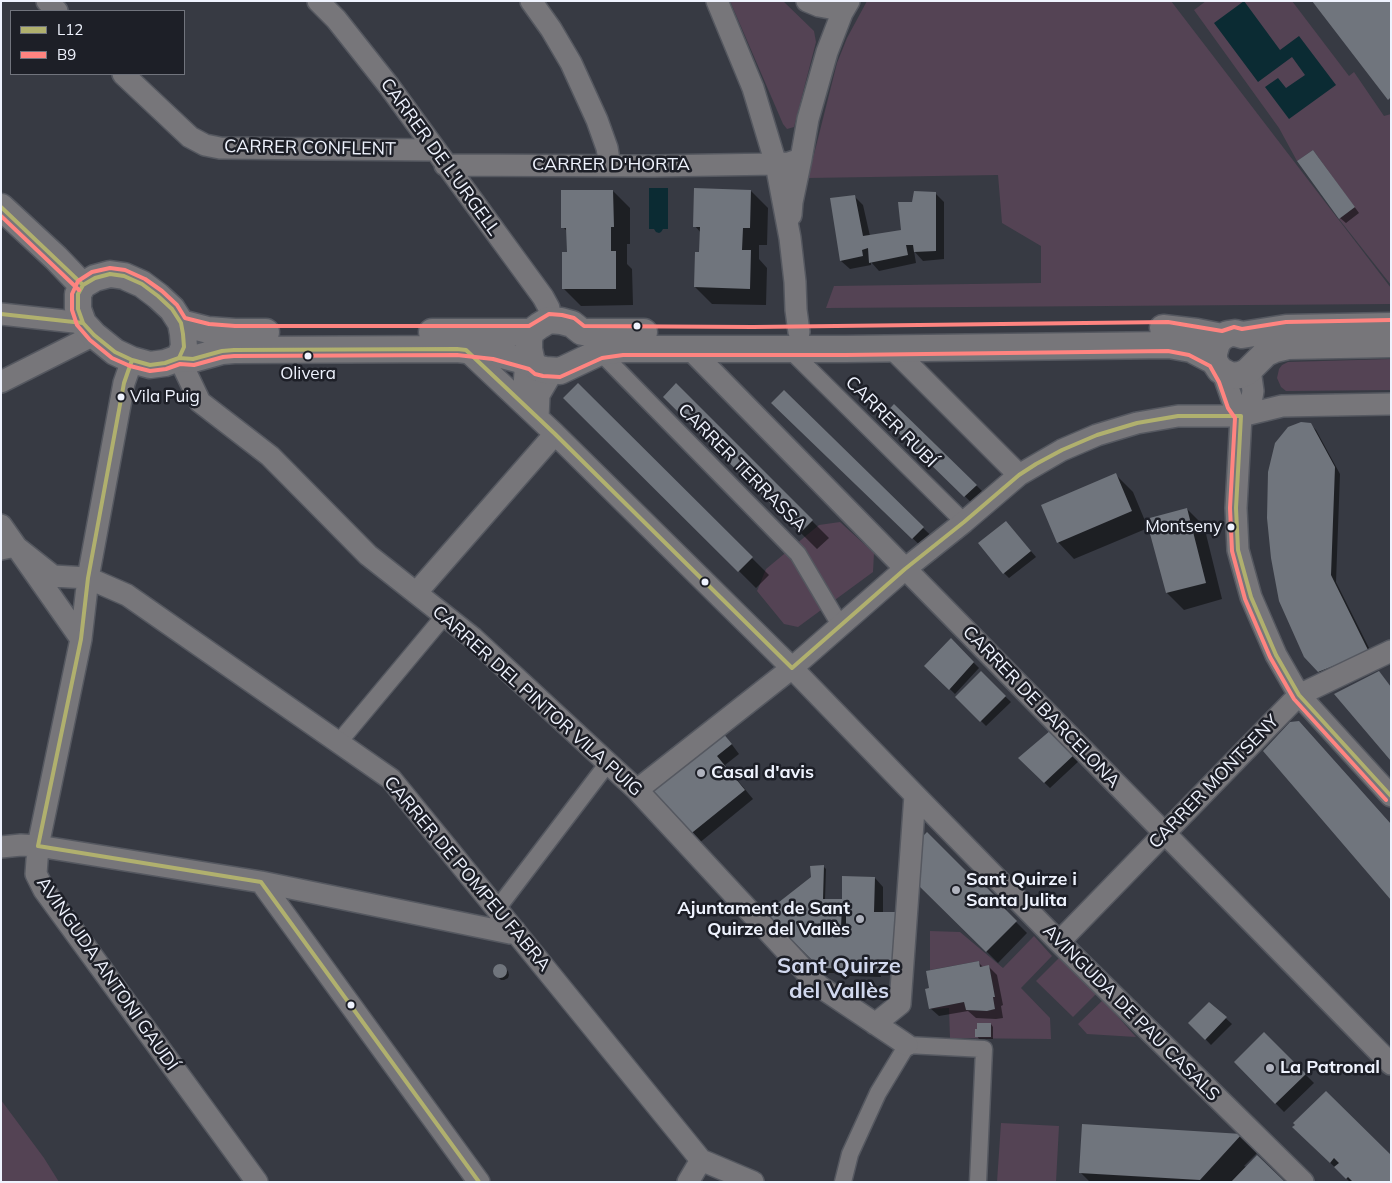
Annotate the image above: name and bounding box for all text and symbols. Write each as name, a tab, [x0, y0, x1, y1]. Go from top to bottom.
legend	[10, 10, 185, 75]
text: L12	[57, 20, 83, 39]
text: B9	[57, 45, 76, 64]
street label: CARRER DE L'URGELL	[376, 74, 504, 240]
street label: CARRER CONFLENT	[224, 136, 396, 160]
street label: CARRER D'HORTA	[532, 154, 690, 176]
unlabelled marker	[632, 321, 642, 331]
marker: Olivera	[303, 351, 313, 361]
place label: Olivera	[280, 364, 336, 384]
street label: CARRER RUBÍ	[841, 372, 941, 472]
place label: Vila Puig	[130, 387, 200, 407]
marker: Vila Puig	[116, 392, 126, 402]
street label: CARRER TERRASSA	[673, 399, 811, 537]
place label: Montseny	[1145, 517, 1222, 537]
marker: Montseny	[1226, 522, 1236, 532]
unlabelled marker	[700, 577, 710, 587]
street label: CARRER DEL PINTOR VILA PUIG	[428, 601, 646, 801]
street label: CARRER DE BARCELONA	[958, 621, 1124, 793]
street label: CARRER MONTSENY	[1145, 711, 1283, 853]
place label: Casal d'avis	[711, 762, 814, 784]
marker: Casal d'avis	[695, 767, 707, 779]
street label: CARRER DE POMPEU FABRA	[379, 772, 555, 976]
place label: Sant Quirze i Santa Julita	[966, 869, 1077, 912]
street label: AVINGUDA ANTONI GAUDÍ	[32, 873, 182, 1075]
marker: Sant Quirze i Santa Julita	[950, 884, 962, 896]
place label: Ajuntament de Sant Quirze del Vallès	[677, 898, 850, 941]
marker: Ajuntament de Sant Quirze del Vallès	[854, 913, 866, 925]
street label: AVINGUDA DE PAU CASALS	[1038, 920, 1224, 1106]
district label: Sant Quirze del Vallès	[777, 953, 901, 1004]
unlabelled marker	[346, 1000, 356, 1010]
place label: La Patronal	[1280, 1057, 1380, 1079]
marker: La Patronal	[1264, 1062, 1276, 1074]

